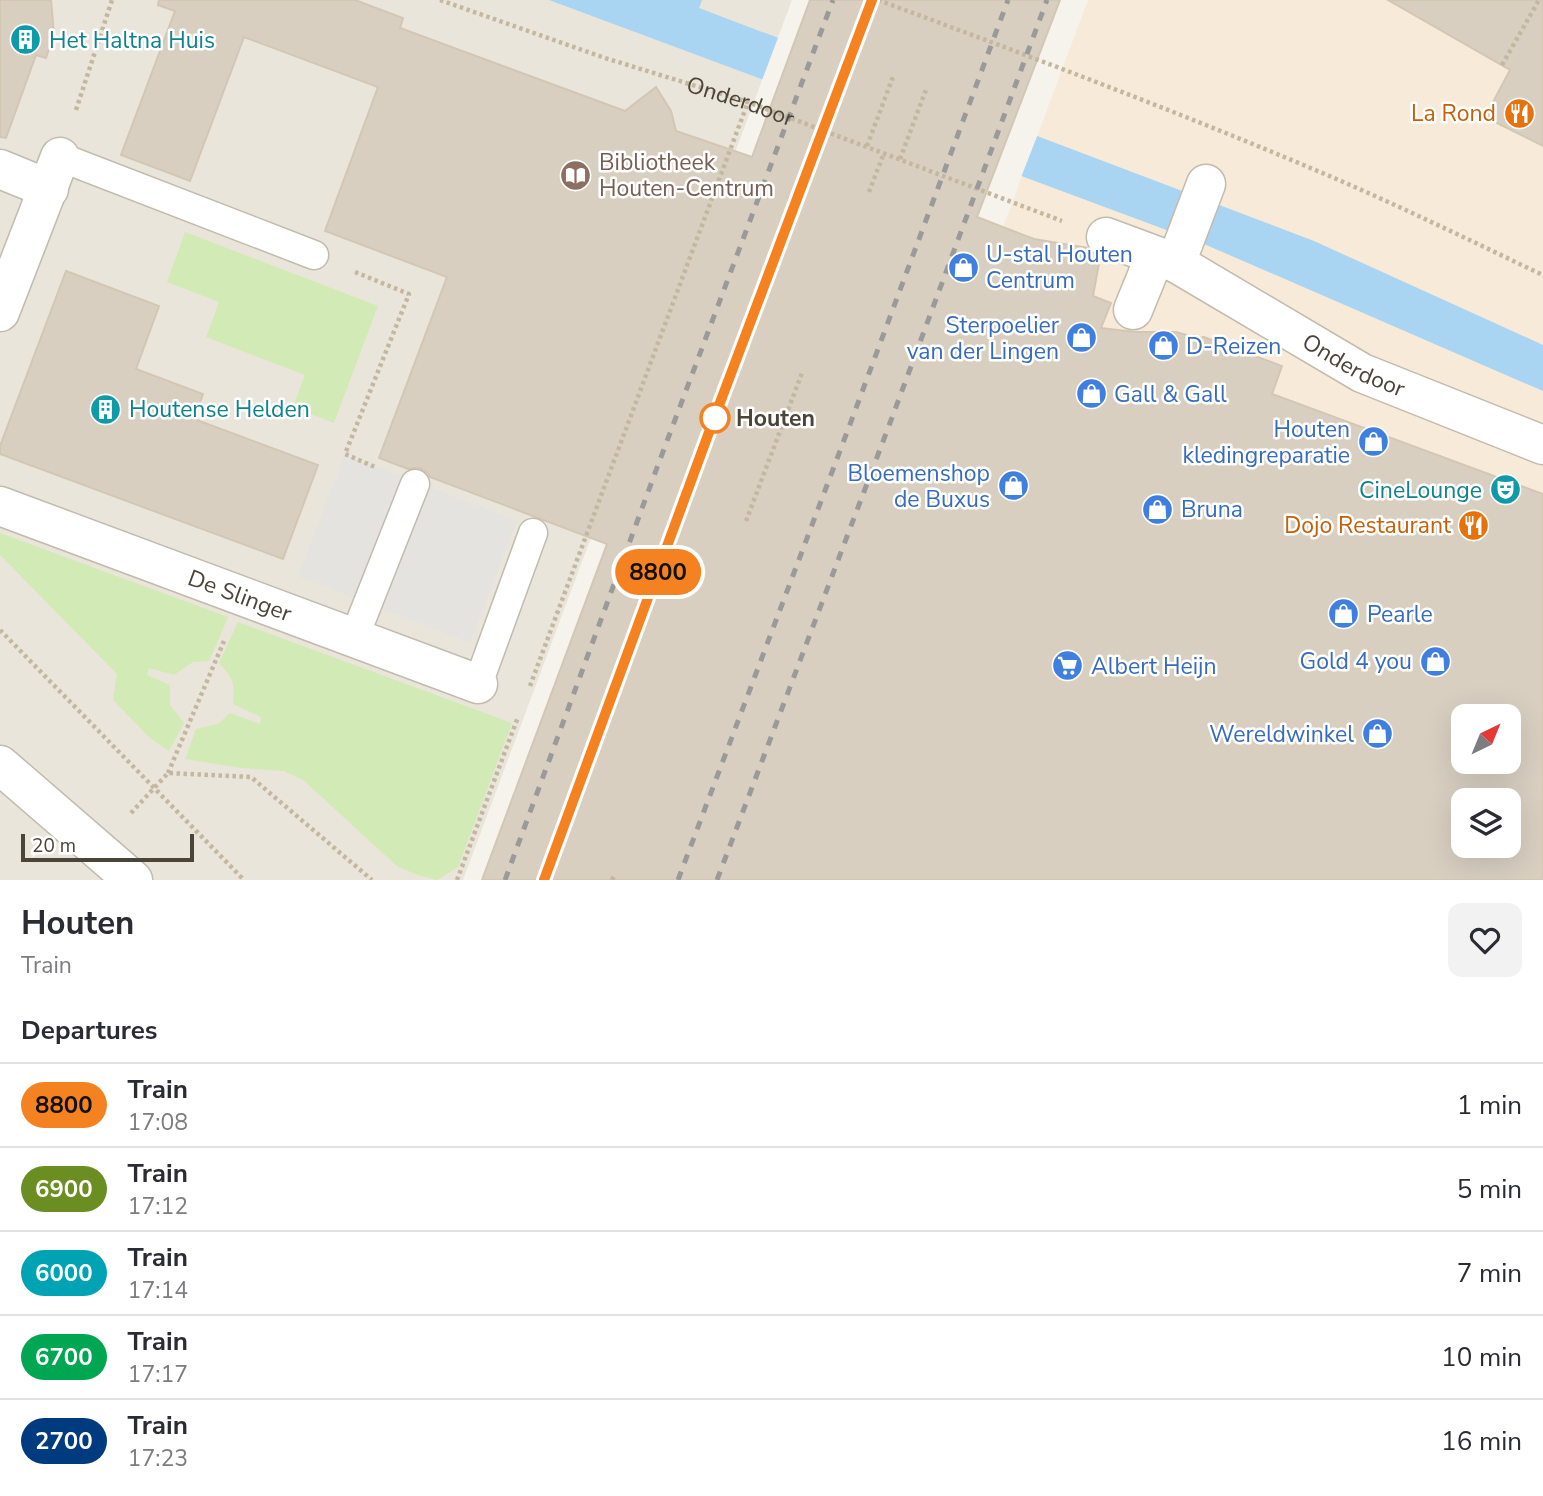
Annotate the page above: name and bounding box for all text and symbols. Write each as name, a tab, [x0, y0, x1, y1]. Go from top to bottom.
building icon: Het Haltna Huis	[9, 23, 43, 57]
place label: Het Haltna Huis	[49, 25, 215, 56]
street label: Onderdoor	[683, 69, 799, 134]
restaurant icon: La Rond	[1502, 96, 1536, 130]
place label: La Rond	[1411, 98, 1496, 129]
place label: Bibliotheek Houten-Centrum	[599, 147, 774, 204]
library icon: Bibliotheek Houten-Centrum	[559, 158, 593, 192]
place label: U-stal Houten Centrum	[986, 239, 1133, 296]
shop icon: U-stal Houten Centrum	[946, 250, 980, 284]
place label: Sterpoelier van der Lingen	[907, 310, 1060, 367]
shop icon: Sterpoelier van der Lingen	[1065, 321, 1099, 355]
street label: Onderdoor	[1296, 326, 1410, 405]
shop icon: D-Reizen	[1146, 329, 1180, 363]
place label: D-Reizen	[1186, 331, 1281, 362]
shop icon: Gall & Gall	[1074, 377, 1108, 411]
place label: Gall & Gall	[1114, 379, 1227, 410]
building icon: Houtense Helden	[89, 392, 123, 426]
place label: Houtense Helden	[129, 394, 310, 425]
marker: Houten	[700, 403, 730, 433]
place label: Houten	[736, 403, 815, 434]
place label: Houten kledingreparatie	[1182, 414, 1350, 471]
shop icon: Houten kledingreparatie	[1356, 425, 1390, 459]
place label: Bloemenshop de Buxus	[847, 458, 990, 515]
shop icon: Bloemenshop de Buxus	[996, 469, 1030, 503]
theatre icon: CineLounge	[1488, 473, 1522, 507]
place label: CineLounge	[1359, 475, 1482, 506]
shop icon: Bruna	[1141, 492, 1175, 526]
place label: Bruna	[1181, 494, 1243, 525]
restaurant icon: Dojo Restaurant	[1457, 508, 1491, 542]
place label: Dojo Restaurant	[1284, 510, 1452, 541]
line badge: 8800	[609, 549, 707, 595]
text: 8800	[629, 556, 687, 588]
street label: De Slinger	[183, 562, 297, 630]
shop icon: Pearle	[1327, 597, 1361, 631]
place label: Pearle	[1367, 599, 1433, 630]
shop icon: Gold 4 you	[1418, 644, 1452, 678]
place label: Gold 4 you	[1299, 646, 1412, 677]
supermarket icon: Albert Heijn	[1051, 649, 1085, 683]
place label: Albert Heijn	[1091, 651, 1217, 682]
north arrow	[1451, 704, 1521, 774]
map controls	[1451, 704, 1521, 858]
shop icon: Wereldwinkel	[1360, 717, 1394, 751]
place label: Wereldwinkel	[1209, 719, 1354, 750]
button: layers	[1451, 788, 1521, 858]
scale bar	[21, 831, 194, 863]
text: 20 m	[32, 833, 76, 859]
text: Houten	[21, 901, 134, 946]
button: heart	[1448, 903, 1522, 977]
text: Train	[21, 950, 72, 981]
text: Departures	[21, 1013, 157, 1048]
text: Train	[128, 1072, 188, 1107]
text: 1 min	[1457, 1088, 1522, 1123]
text: 8800	[35, 1089, 93, 1121]
text: 17:08	[128, 1107, 188, 1138]
text: Train	[128, 1156, 188, 1191]
text: 5 min	[1457, 1172, 1522, 1207]
text: 6900	[35, 1173, 93, 1205]
text: 17:12	[128, 1191, 188, 1222]
text: Train	[128, 1240, 188, 1275]
text: 7 min	[1457, 1256, 1522, 1291]
text: 6000	[35, 1257, 93, 1289]
text: 17:14	[128, 1275, 188, 1306]
text: Train	[128, 1324, 188, 1359]
text: 10 min	[1441, 1340, 1522, 1375]
text: 6700	[35, 1341, 93, 1373]
text: 17:17	[128, 1359, 188, 1390]
text: Train	[128, 1408, 188, 1443]
text: 16 min	[1441, 1424, 1522, 1459]
text: 2700	[35, 1425, 93, 1457]
text: 17:23	[128, 1443, 188, 1474]

